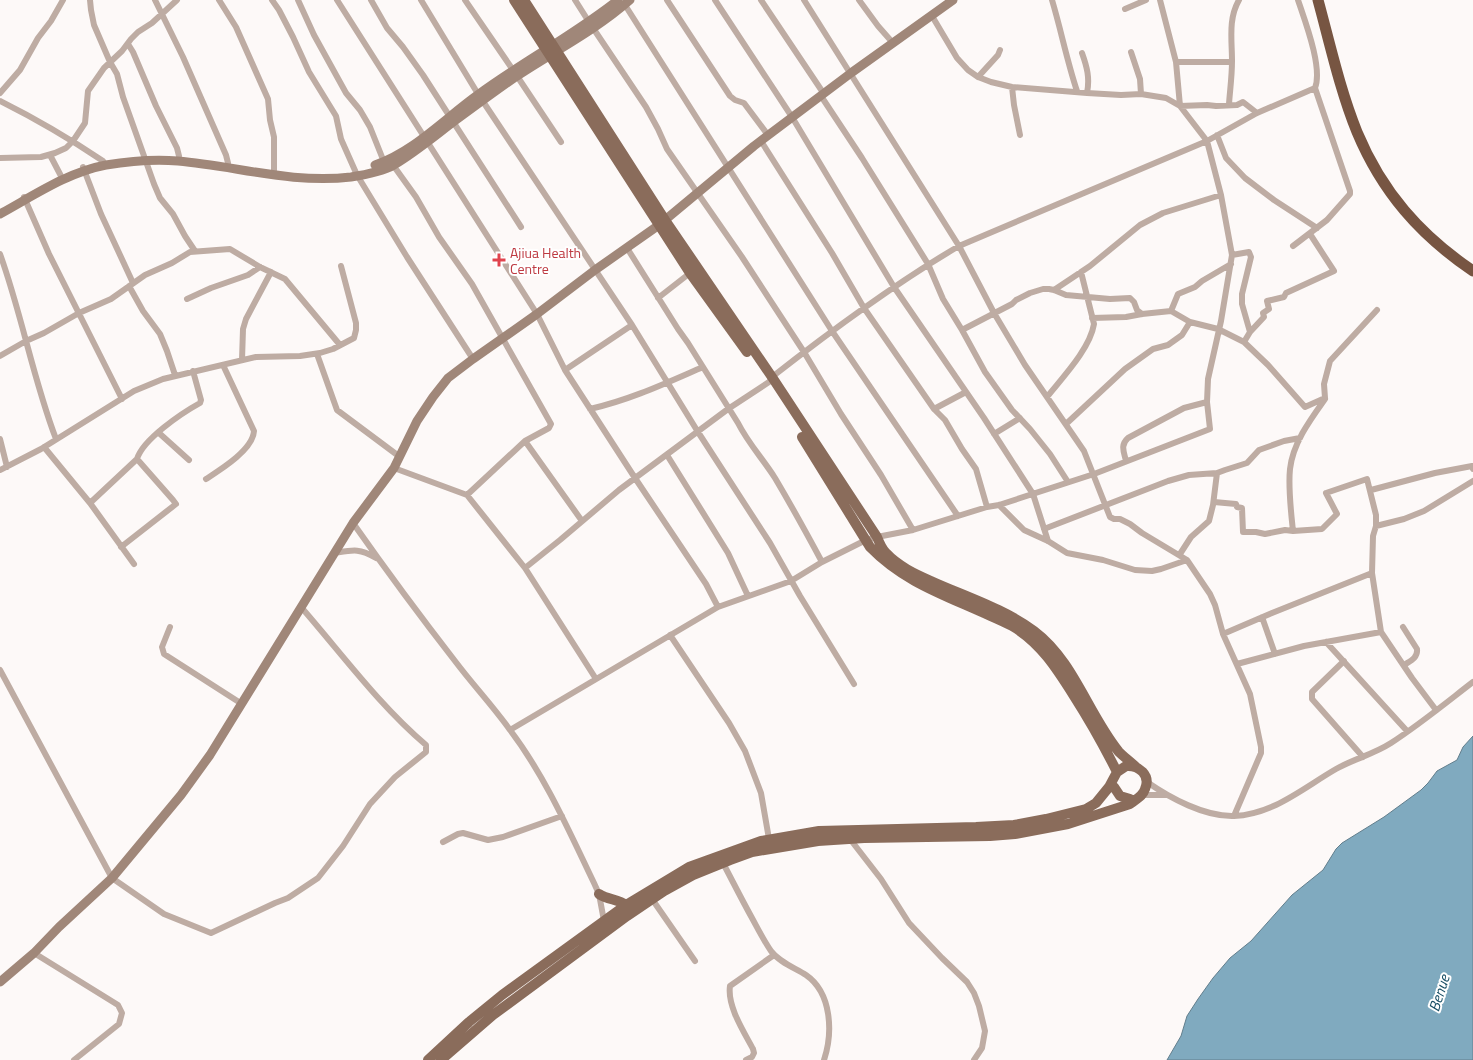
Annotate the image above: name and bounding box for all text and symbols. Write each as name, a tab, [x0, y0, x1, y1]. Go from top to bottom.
place label: Ajiua Health Centre	[510, 242, 581, 279]
marker: Ajiua Health Centre	[492, 253, 506, 267]
water label: Benue	[1422, 971, 1456, 1014]

